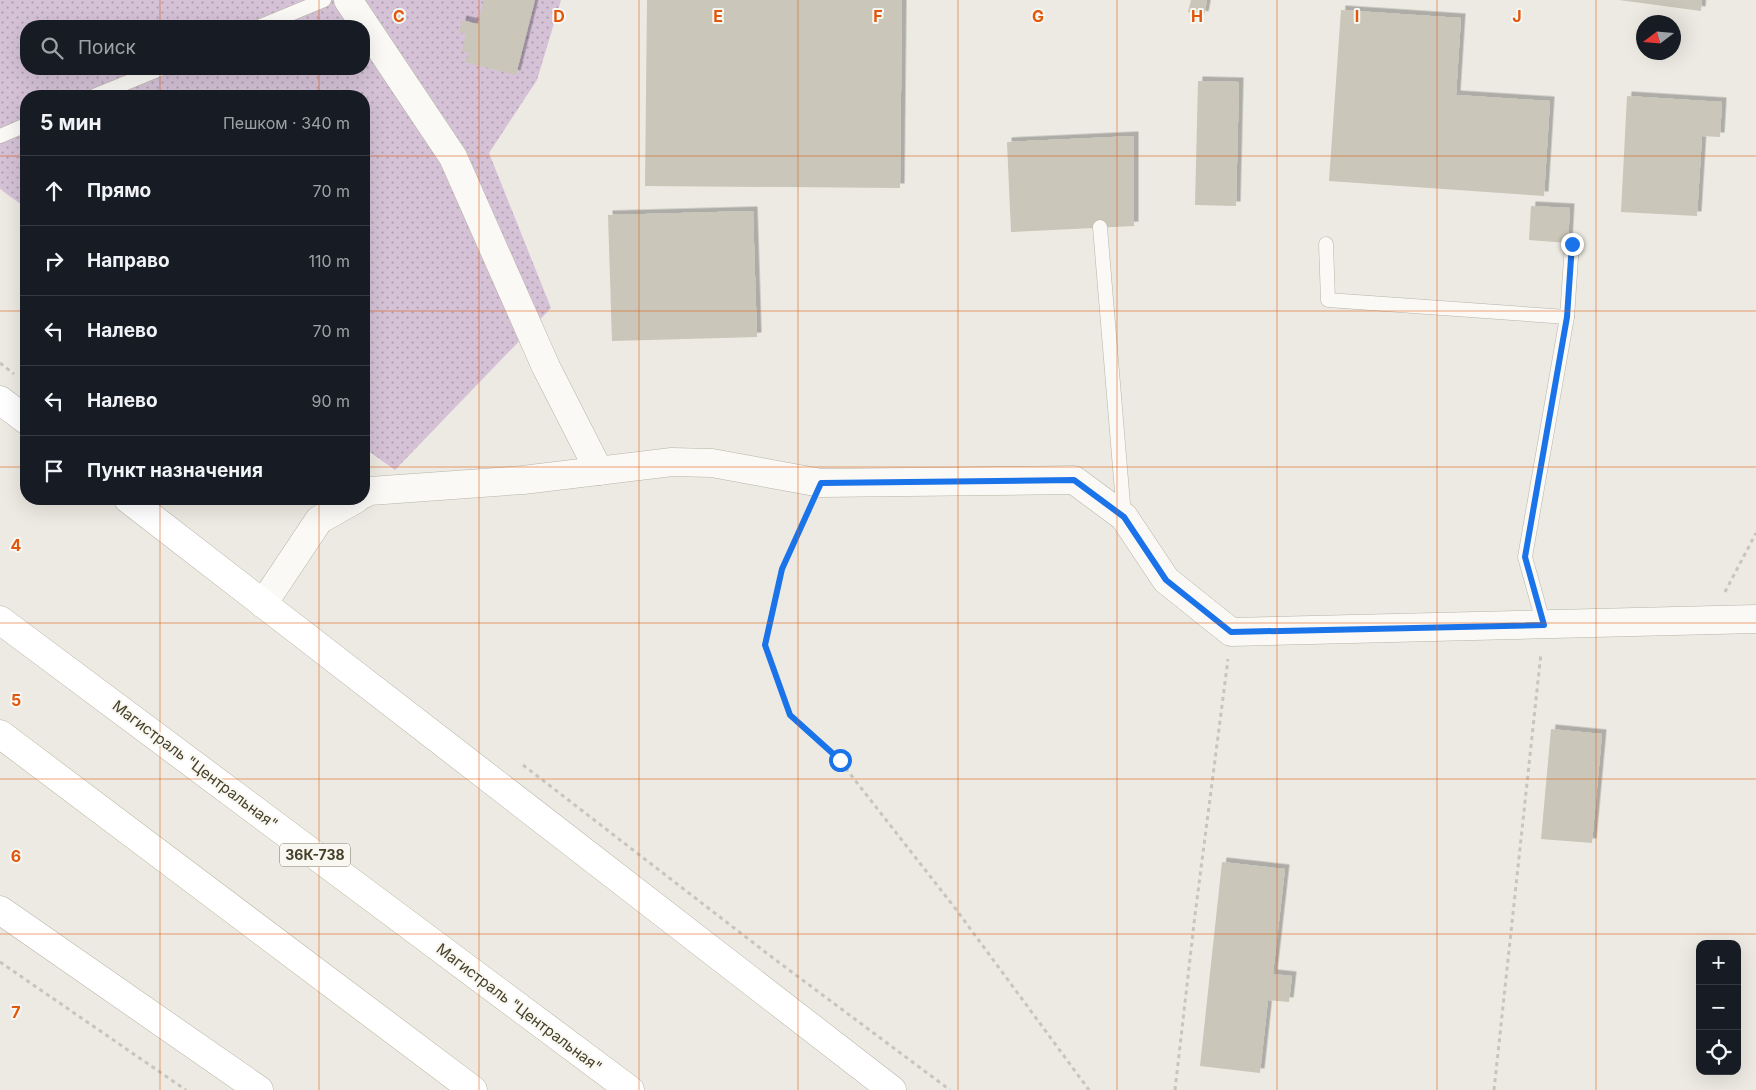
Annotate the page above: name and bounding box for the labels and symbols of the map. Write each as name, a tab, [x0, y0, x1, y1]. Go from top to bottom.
text: C	[393, 6, 405, 26]
text: D	[553, 6, 565, 26]
text: E	[713, 6, 723, 26]
text: F	[873, 6, 883, 26]
text: G	[1032, 6, 1044, 26]
text: H	[1191, 6, 1203, 26]
text: I	[1355, 6, 1359, 26]
text: J	[1512, 6, 1522, 26]
north arrow	[1636, 15, 1681, 60]
route end	[1561, 233, 1584, 256]
text: 4	[11, 535, 22, 555]
text: 5	[11, 690, 21, 710]
street label: Магистраль "Центральная"	[109, 696, 282, 833]
route start	[829, 749, 852, 772]
road number: 36К-738	[280, 844, 350, 866]
text: 6	[11, 846, 21, 866]
street label: Магистраль "Центральная"	[433, 939, 606, 1076]
text: 7	[11, 1002, 21, 1022]

